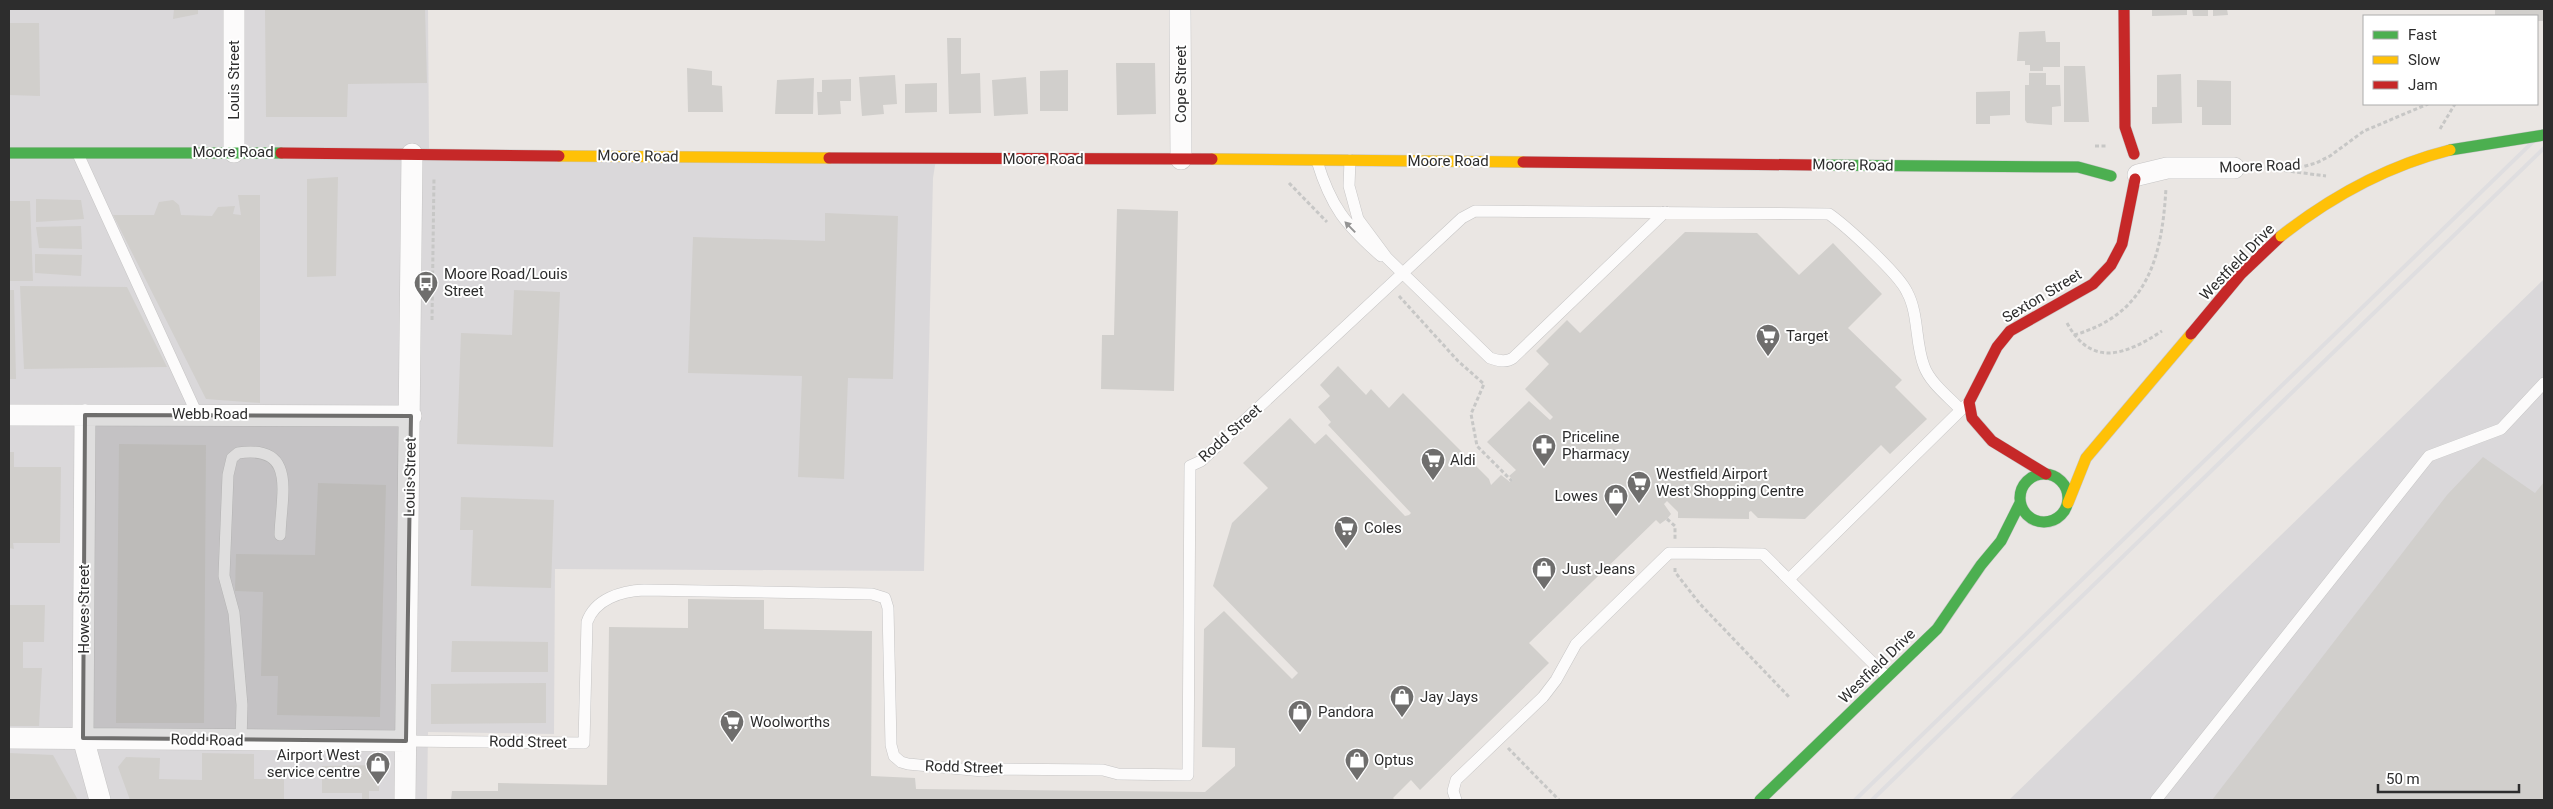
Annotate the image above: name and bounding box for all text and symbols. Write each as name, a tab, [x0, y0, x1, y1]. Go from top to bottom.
legend	[2363, 15, 2538, 105]
text: Fast	[2408, 26, 2437, 44]
street label: Louis Street	[225, 40, 243, 120]
street label: Cope Street	[1172, 45, 1190, 123]
text: Slow	[2408, 51, 2440, 69]
text: Jam	[2408, 76, 2438, 94]
street label: Moore Road	[192, 143, 274, 161]
street label: Moore Road	[597, 146, 679, 166]
street label: Moore Road	[1002, 150, 1084, 168]
street label: Moore Road	[1407, 152, 1489, 170]
street label: Moore Road	[1812, 155, 1894, 175]
street label: Moore Road	[2219, 156, 2301, 176]
street label: Westfield Drive	[2196, 220, 2278, 304]
one-way arrow	[1344, 221, 1356, 233]
place label: Moore Road/Louis Street	[444, 265, 568, 300]
street label: Sexton Street	[1999, 265, 2085, 327]
bus stop icon: Moore Road/Louis Street	[413, 270, 439, 304]
supermarket icon: Target	[1755, 323, 1781, 357]
place label: Target	[1786, 327, 1829, 345]
street label: Rodd Street	[1195, 400, 1265, 466]
street label: Webb Road	[172, 405, 248, 423]
place label: Priceline Pharmacy	[1562, 428, 1629, 463]
pharmacy icon: Priceline Pharmacy	[1531, 433, 1557, 467]
street label: Louis Street	[400, 437, 420, 517]
supermarket icon: Aldi	[1420, 447, 1446, 481]
place label: Aldi	[1450, 451, 1476, 469]
place label: Westfield Airport West Shopping Centre	[1656, 465, 1804, 500]
supermarket icon: Westfield Airport West Shopping Centre	[1626, 470, 1652, 504]
shop icon: Lowes	[1603, 483, 1629, 517]
place label: Lowes	[1554, 487, 1598, 505]
supermarket icon: Coles	[1333, 515, 1359, 549]
place label: Coles	[1364, 519, 1402, 537]
shop icon: Just Jeans	[1531, 556, 1557, 590]
place label: Just Jeans	[1562, 560, 1635, 578]
street label: Howes Street	[75, 564, 93, 654]
street label: Westfield Drive	[1835, 625, 1919, 707]
shop icon: Jay Jays	[1389, 684, 1415, 718]
place label: Jay Jays	[1420, 688, 1478, 706]
shop icon: Pandora	[1287, 699, 1313, 733]
place label: Pandora	[1318, 703, 1374, 721]
supermarket icon: Woolworths	[719, 709, 745, 743]
place label: Woolworths	[750, 713, 830, 731]
street label: Rodd Road	[170, 730, 244, 750]
street label: Rodd Street	[489, 732, 567, 752]
place label: Airport West service centre	[267, 746, 360, 781]
shop icon: Optus	[1344, 747, 1370, 781]
shop icon: Airport West service centre	[365, 751, 391, 785]
place label: Optus	[1374, 751, 1414, 769]
street label: Rodd Street	[925, 757, 1003, 777]
scale bar	[2378, 762, 2519, 794]
text: 50 m	[2386, 770, 2420, 788]

